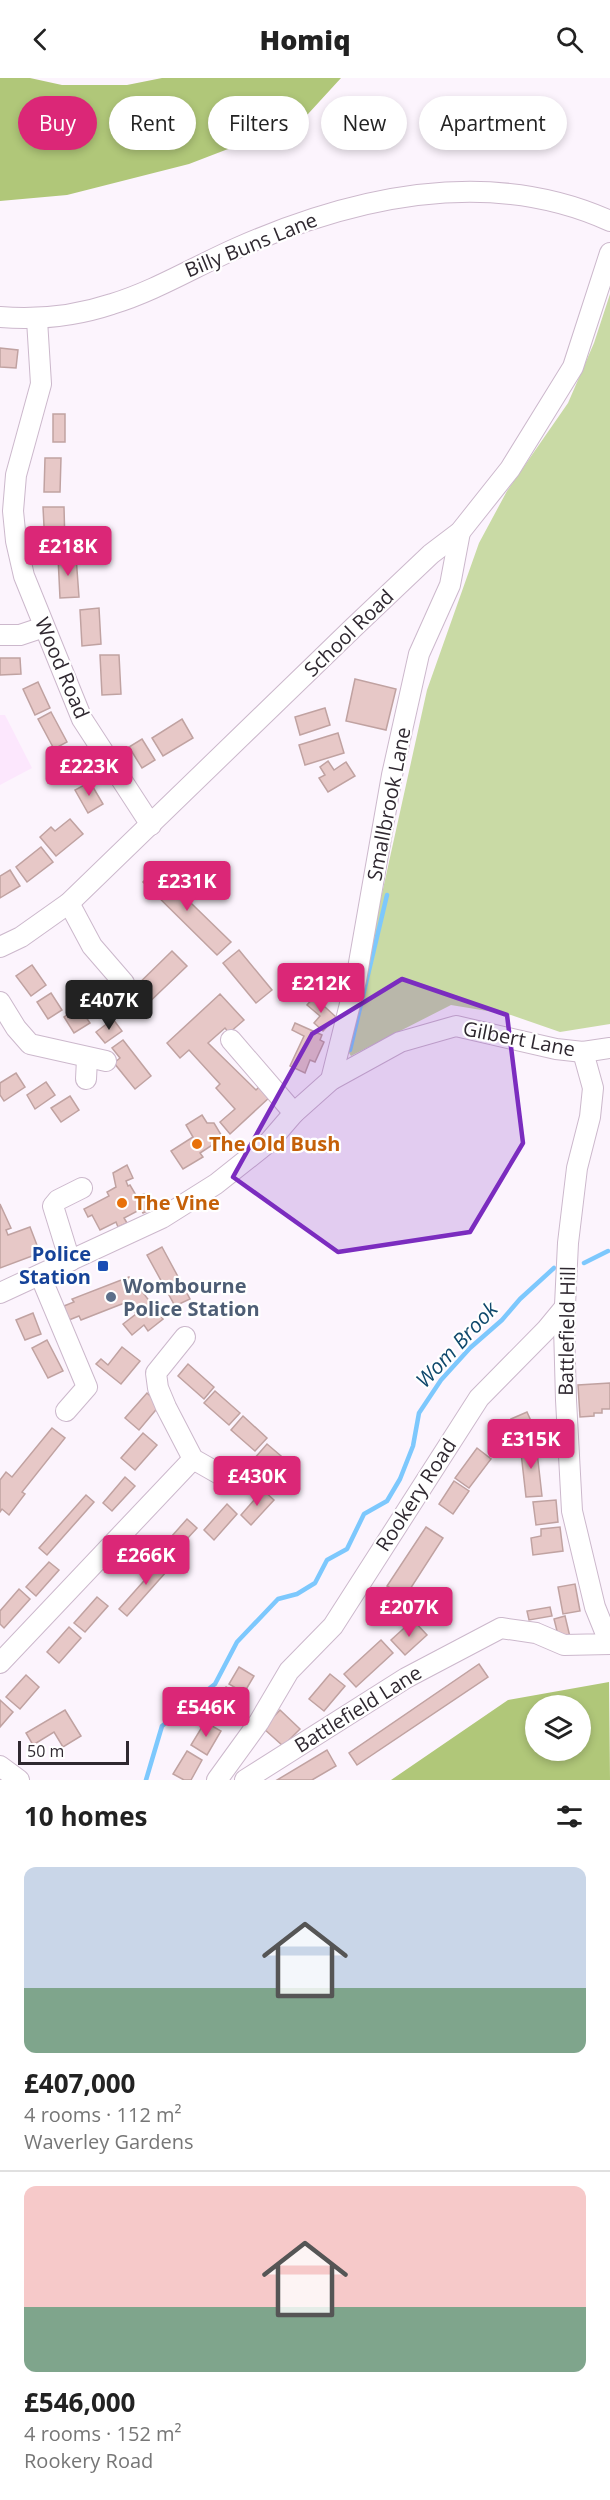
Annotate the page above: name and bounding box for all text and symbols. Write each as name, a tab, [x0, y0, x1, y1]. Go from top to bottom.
text: Homiq	[259, 21, 351, 58]
icon: back	[24, 23, 57, 56]
icon: search	[553, 23, 586, 56]
chip: Buy	[18, 96, 97, 150]
chip: Rent	[109, 96, 196, 150]
chip: Filters	[208, 96, 309, 150]
chip: New	[321, 96, 407, 150]
chip: Apartment	[419, 96, 567, 150]
street label: Billy Buns Lane	[181, 206, 321, 283]
pin: £218K	[26, 526, 110, 577]
text: £218K	[38, 532, 98, 559]
street label: School Road	[298, 583, 399, 682]
street label: Wood Road	[29, 613, 96, 723]
street label: Smallbrook Lane	[360, 725, 417, 883]
pin: £223K	[47, 746, 131, 797]
text: £223K	[59, 752, 119, 779]
pin: £231K	[145, 861, 229, 912]
text: £231K	[157, 867, 217, 894]
pin: £212K	[279, 963, 363, 1014]
text: £212K	[291, 969, 351, 996]
pin: £407K	[67, 980, 151, 1031]
text: £407K	[79, 986, 139, 1013]
street label: Gilbert Lane	[461, 1014, 577, 1063]
place label: The Old Bush	[209, 1130, 340, 1157]
marker: The Old Bush	[190, 1137, 204, 1151]
place label: The Vine	[134, 1189, 220, 1216]
marker: The Vine	[115, 1196, 129, 1210]
place label: Police Station	[19, 1240, 91, 1290]
marker: Police Station	[96, 1259, 110, 1273]
street label: Battlefield Hill	[552, 1266, 581, 1396]
place label: Wombourne Police Station	[123, 1272, 260, 1322]
marker: Wombourne Police Station	[104, 1290, 118, 1304]
water label: Wom Brook	[409, 1295, 504, 1393]
pin: £315K	[489, 1419, 573, 1470]
text: £315K	[501, 1425, 561, 1452]
street label: Rookery Road	[369, 1433, 462, 1556]
pin: £430K	[215, 1456, 299, 1507]
text: £430K	[227, 1462, 287, 1489]
pin: £266K	[104, 1535, 188, 1586]
text: £266K	[116, 1541, 176, 1568]
pin: £207K	[367, 1587, 451, 1638]
text: £207K	[379, 1593, 439, 1620]
street label: Battlefield Lane	[289, 1659, 426, 1758]
pin: £546K	[164, 1687, 248, 1738]
text: £546K	[176, 1693, 236, 1720]
map controls	[525, 1695, 591, 1761]
button: layers	[525, 1695, 591, 1761]
scale bar	[18, 1738, 129, 1766]
text: 50 m	[27, 1740, 64, 1762]
text: 10 homes	[24, 1798, 148, 1834]
icon: filters	[553, 1800, 586, 1833]
icon: home	[251, 1906, 359, 2014]
text: £407,000	[24, 2065, 135, 2101]
text: 4 rooms · 112 m²	[24, 2101, 182, 2128]
text: Waverley Gardens	[24, 2128, 194, 2155]
icon: home	[251, 2225, 359, 2333]
text: £546,000	[24, 2384, 135, 2420]
text: 4 rooms · 152 m²	[24, 2420, 182, 2447]
text: Rookery Road	[24, 2447, 153, 2474]

